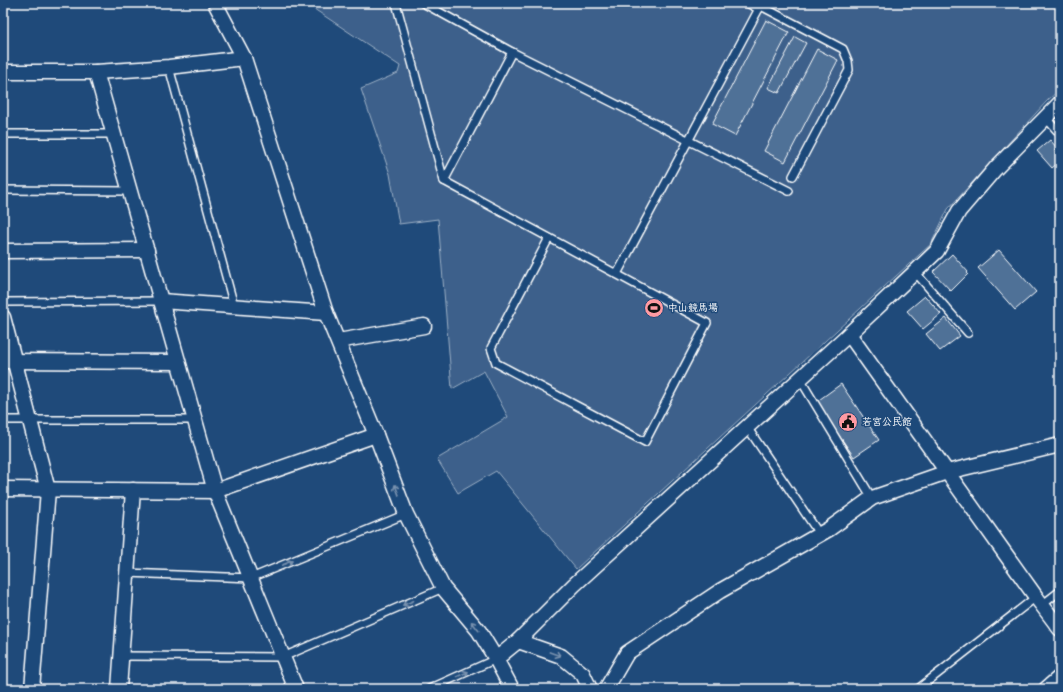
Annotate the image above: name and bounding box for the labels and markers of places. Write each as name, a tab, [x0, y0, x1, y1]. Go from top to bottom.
sports icon: 中山競馬場	[643, 297, 665, 319]
place label: 中山競馬場	[668, 302, 718, 314]
public building icon: 若宮公民館	[837, 411, 859, 433]
place label: 若宮公民館	[862, 416, 912, 428]

